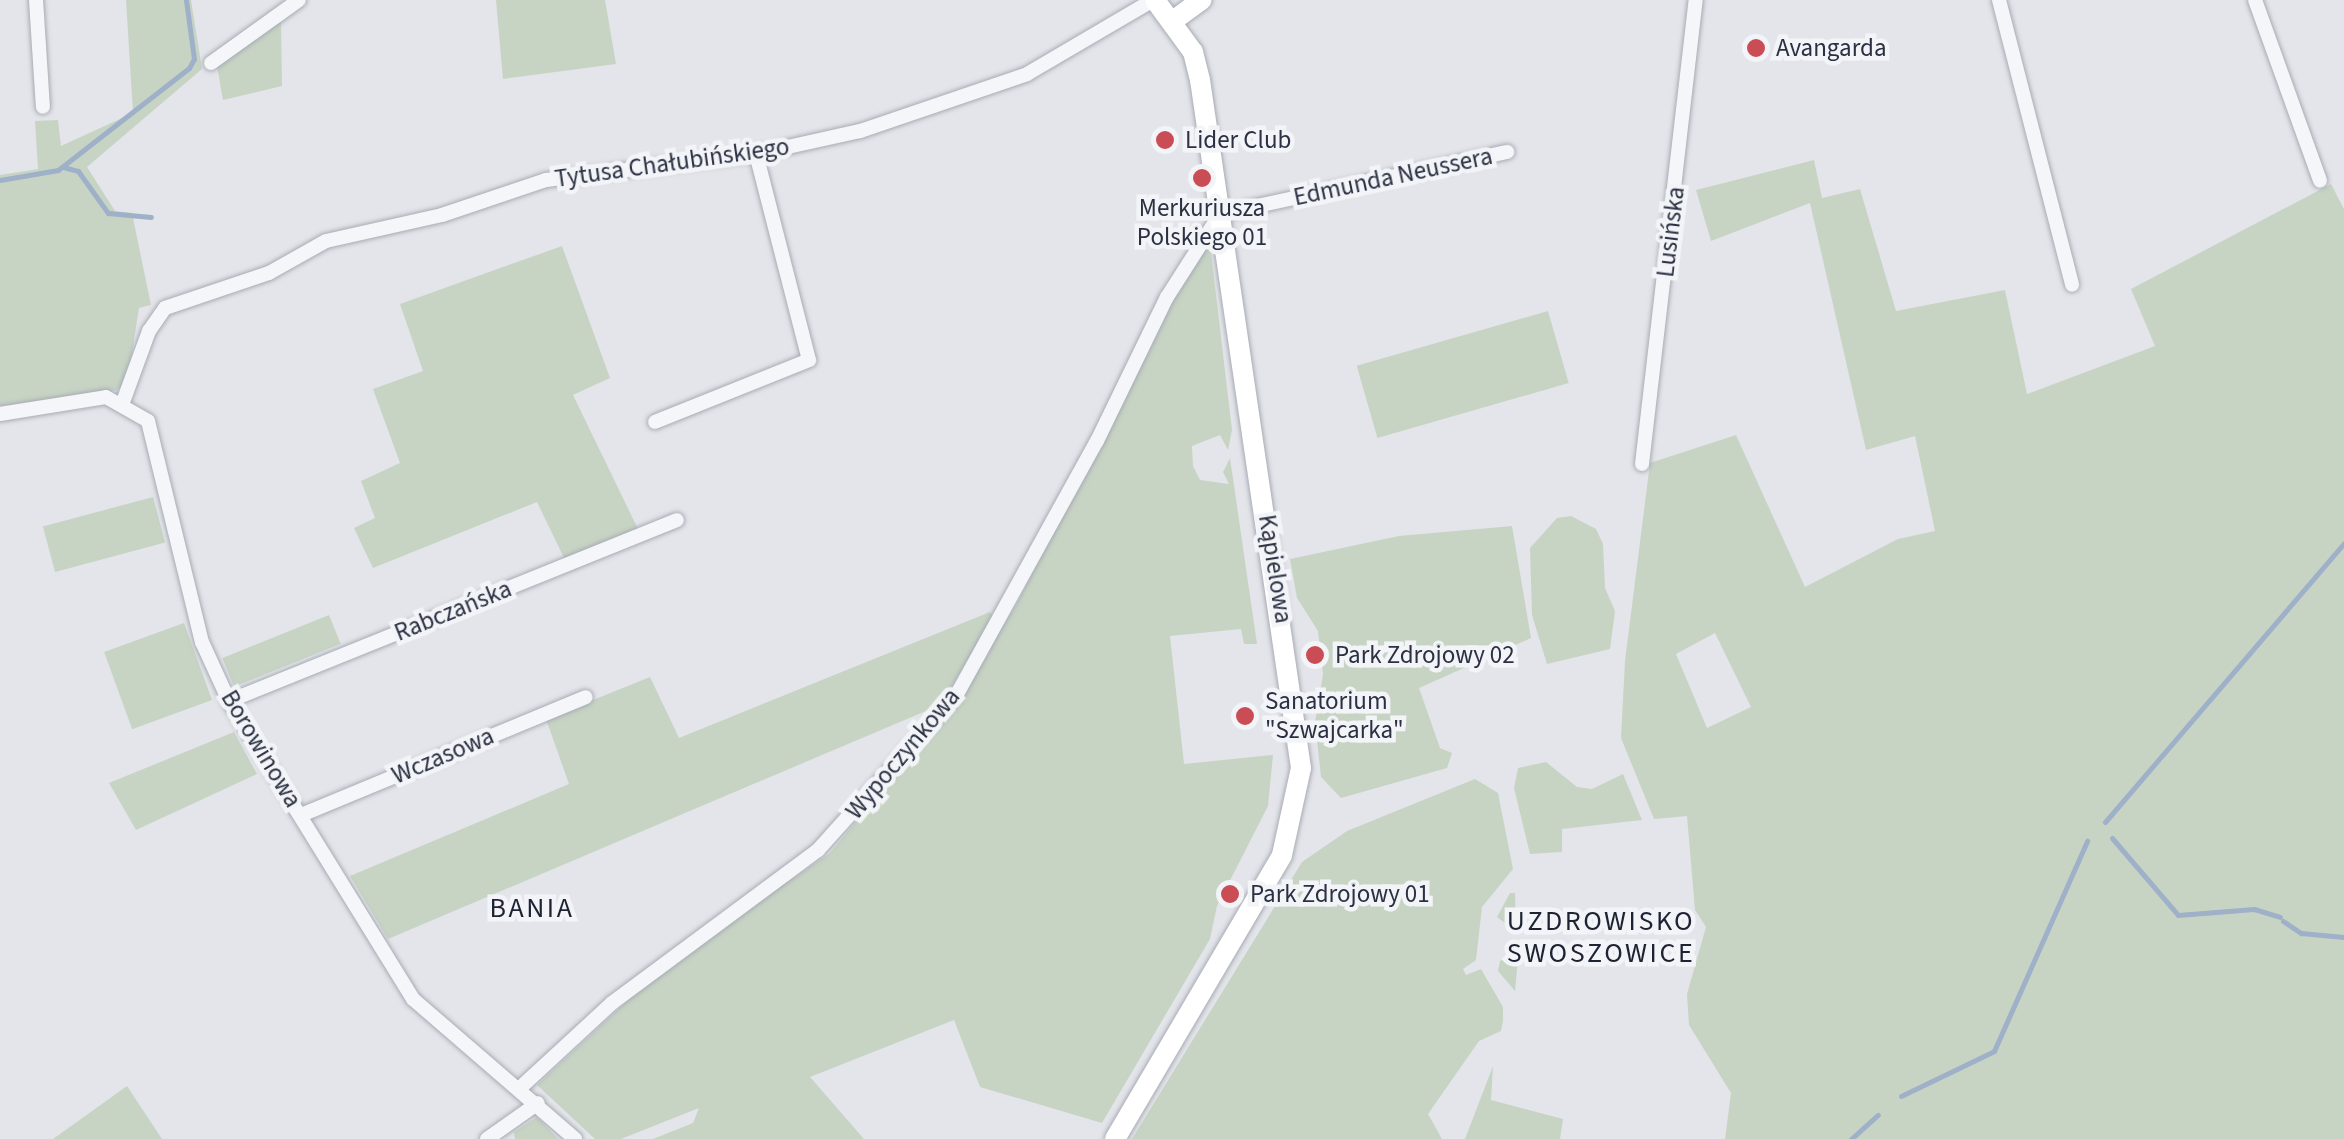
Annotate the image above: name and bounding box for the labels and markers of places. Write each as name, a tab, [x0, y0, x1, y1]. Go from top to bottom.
place label: Avangarda	[1776, 33, 1887, 63]
marker: Avangarda	[1745, 37, 1767, 59]
place label: Lider Club	[1185, 125, 1291, 155]
marker: Lider Club	[1154, 129, 1176, 151]
marker: Merkuriusza Polskiego 01	[1191, 167, 1213, 189]
place label: Merkuriusza Polskiego 01	[1137, 194, 1267, 253]
place label: Park Zdrojowy 02	[1335, 640, 1515, 670]
marker: Park Zdrojowy 02	[1304, 644, 1326, 666]
place label: Sanatorium "Szwajcarka"	[1265, 687, 1404, 746]
marker: Sanatorium "Szwajcarka"	[1234, 705, 1256, 727]
place label: Park Zdrojowy 01	[1250, 879, 1430, 909]
marker: Park Zdrojowy 01	[1219, 883, 1241, 905]

